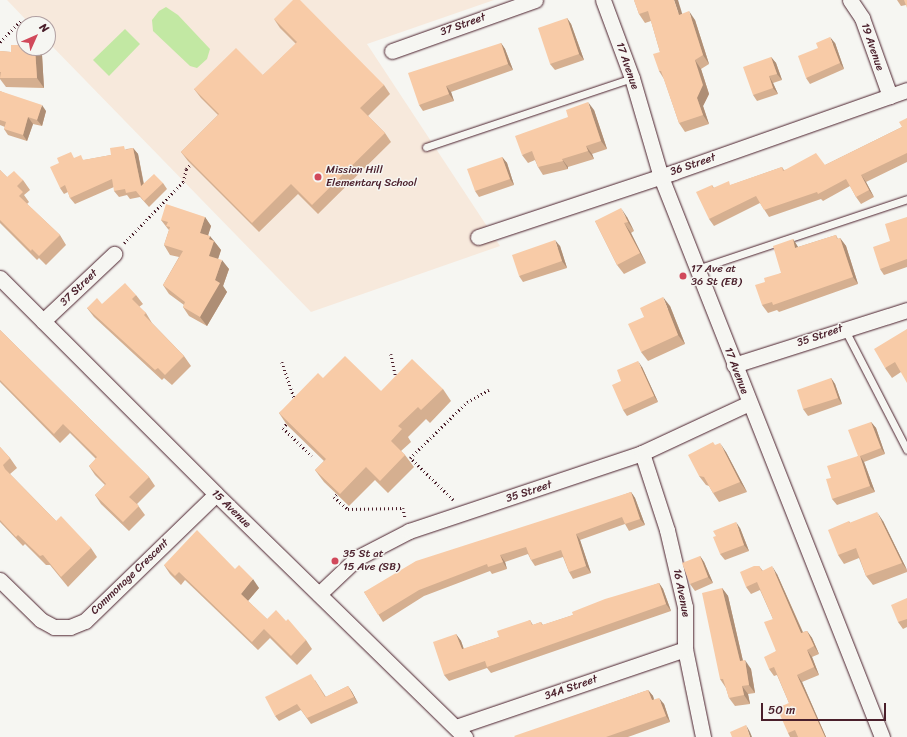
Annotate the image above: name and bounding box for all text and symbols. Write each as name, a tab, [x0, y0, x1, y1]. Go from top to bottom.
street label: 37 Street	[439, 11, 487, 39]
north arrow	[16, 16, 56, 56]
text: N	[35, 18, 54, 37]
street label: 19 Avenue	[858, 21, 886, 73]
street label: 17 Avenue	[613, 41, 641, 91]
street label: 36 Street	[669, 151, 717, 179]
place label: Mission Hill Elementary School	[326, 164, 417, 190]
marker: Mission Hill Elementary School	[313, 172, 323, 182]
place label: 17 Ave at 36 St (EB)	[691, 263, 742, 289]
street label: 37 Street	[57, 267, 101, 309]
marker: 17 Ave at 36 St (EB)	[678, 271, 688, 281]
street label: 35 Street	[795, 322, 845, 350]
street label: 17 Avenue	[721, 346, 751, 396]
street label: 35 Street	[504, 478, 554, 506]
street label: 15 Avenue	[209, 487, 253, 531]
street label: Commonage Crescent	[88, 536, 172, 618]
place label: 35 St at 15 Ave (SB)	[343, 548, 400, 574]
marker: 35 St at 15 Ave (SB)	[330, 556, 340, 566]
street label: 16 Avenue	[670, 568, 692, 618]
street label: 34A Street	[543, 673, 599, 703]
scale bar	[763, 695, 888, 721]
text: 50 m	[768, 699, 795, 721]

